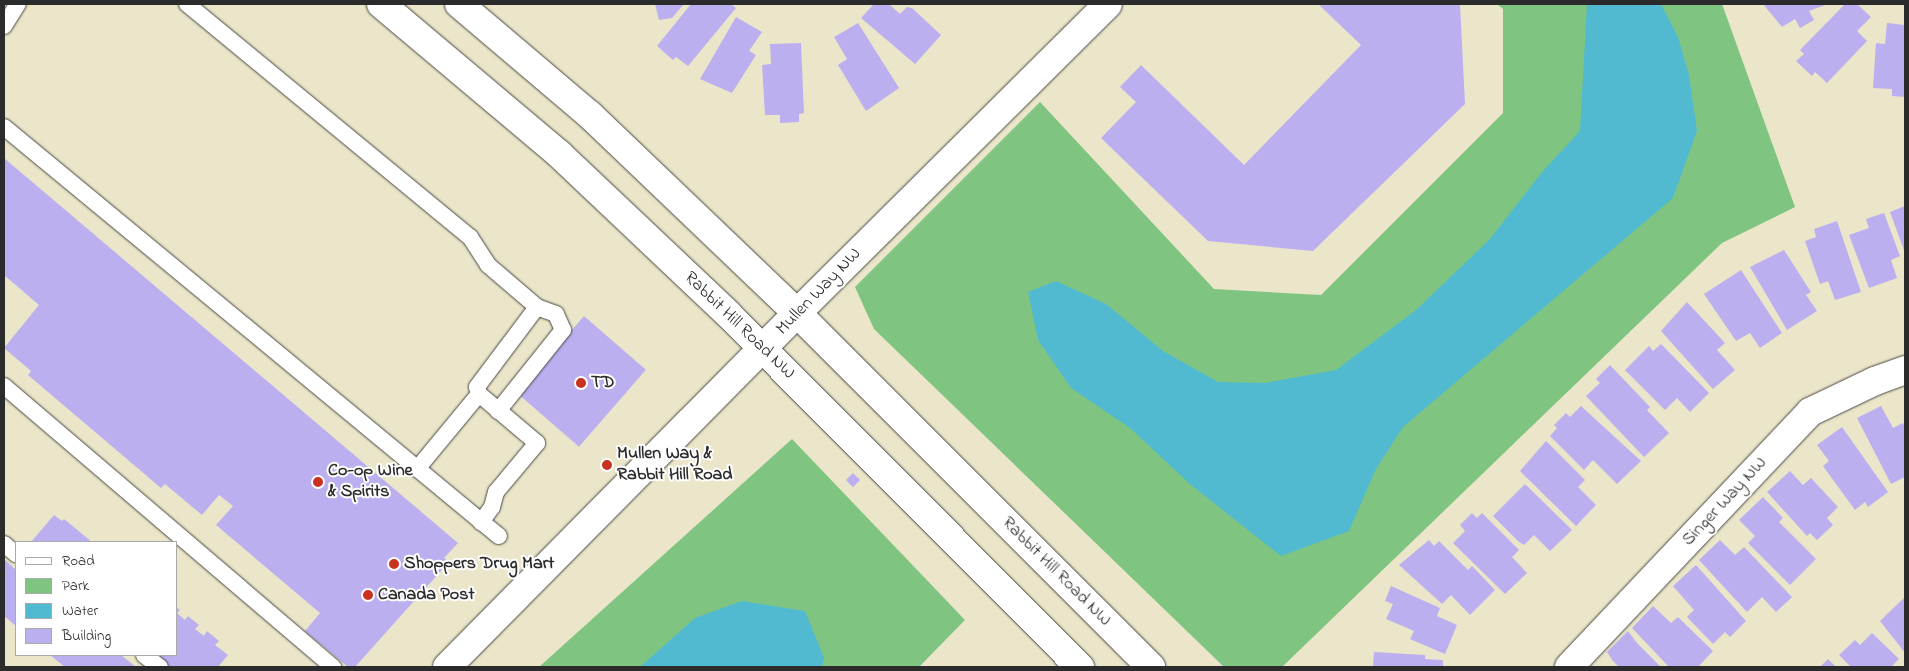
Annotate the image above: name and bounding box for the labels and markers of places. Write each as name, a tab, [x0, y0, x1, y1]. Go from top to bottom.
place label: TD	[591, 372, 615, 394]
marker: TD	[575, 377, 587, 389]
place label: Mullen Way & Rabbit Hill Road	[617, 444, 732, 486]
marker: Mullen Way & Rabbit Hill Road	[601, 459, 613, 471]
place label: Co-op Wine & Spirits	[328, 461, 413, 504]
marker: Co-op Wine & Spirits	[312, 476, 324, 488]
place label: Shoppers Drug Mart	[404, 553, 554, 575]
marker: Shoppers Drug Mart	[388, 558, 400, 570]
place label: Canada Post	[378, 584, 474, 606]
marker: Canada Post	[362, 589, 374, 601]

